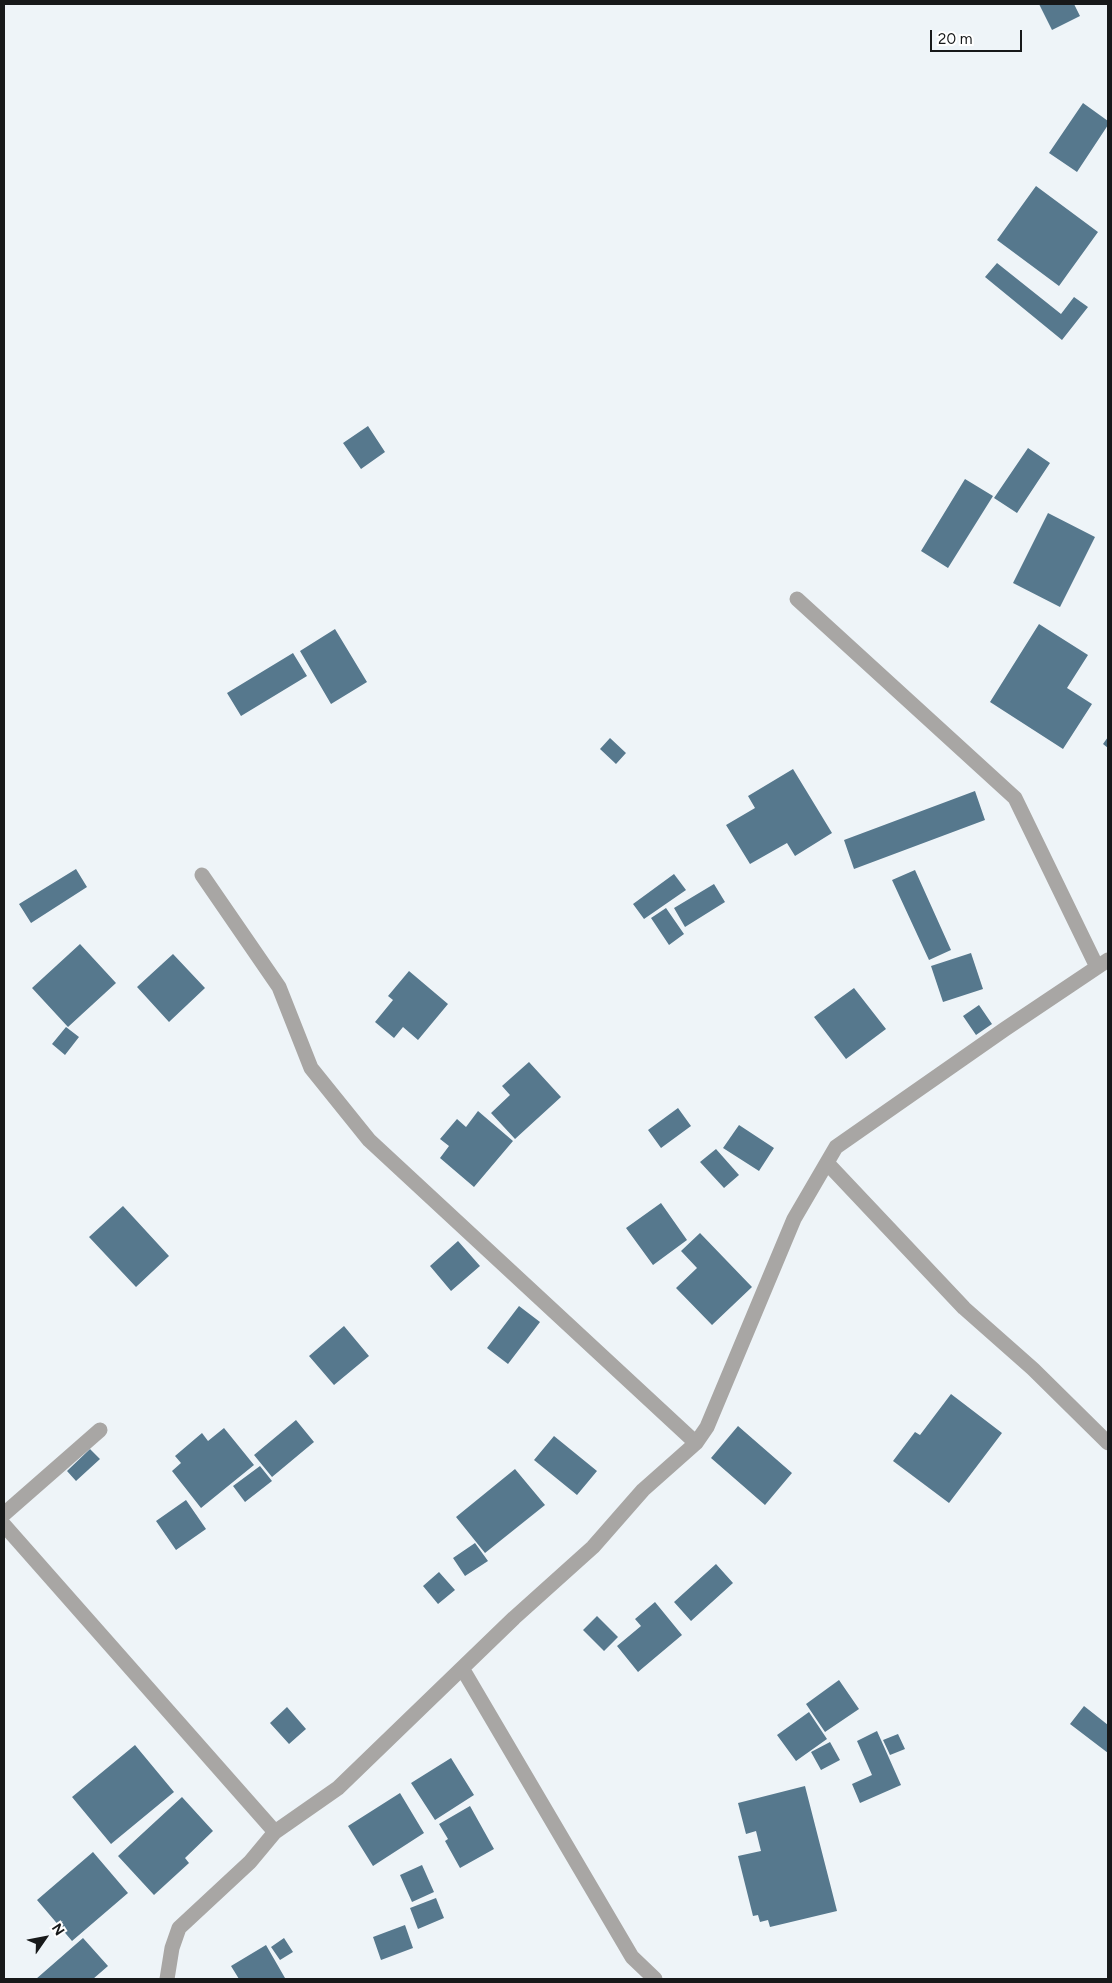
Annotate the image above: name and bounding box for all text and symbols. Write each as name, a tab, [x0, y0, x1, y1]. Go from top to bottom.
scale bar	[932, 20, 1024, 52]
text: 20 m	[938, 30, 972, 48]
north arrow	[20, 1913, 70, 1963]
text: N	[48, 1920, 68, 1939]

